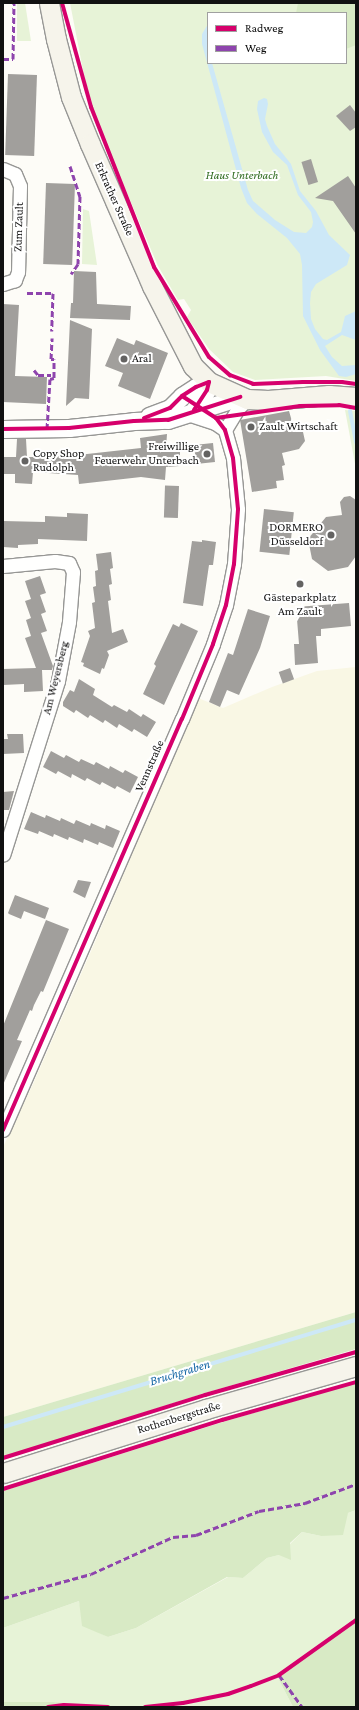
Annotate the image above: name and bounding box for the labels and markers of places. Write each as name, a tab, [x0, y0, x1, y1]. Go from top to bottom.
place label: Aral	[132, 352, 152, 366]
marker: Aral	[119, 354, 129, 364]
place label: Zault Wirtschaft	[259, 420, 338, 434]
marker: Zault Wirtschaft	[246, 422, 256, 432]
place label: Freiwillige Feuerwehr Unterbach	[95, 440, 199, 468]
place label: Copy Shop Rudolph	[33, 447, 84, 475]
marker: Freiwillige Feuerwehr Unterbach	[202, 449, 212, 459]
marker: Copy Shop Rudolph	[20, 456, 30, 466]
place label: DORMERO Düsseldorf	[269, 521, 323, 549]
marker: DORMERO Düsseldorf	[326, 530, 336, 540]
marker: Gästeparkplatz Am Zault	[295, 579, 305, 589]
place label: Gästeparkplatz Am Zault	[264, 591, 336, 619]

